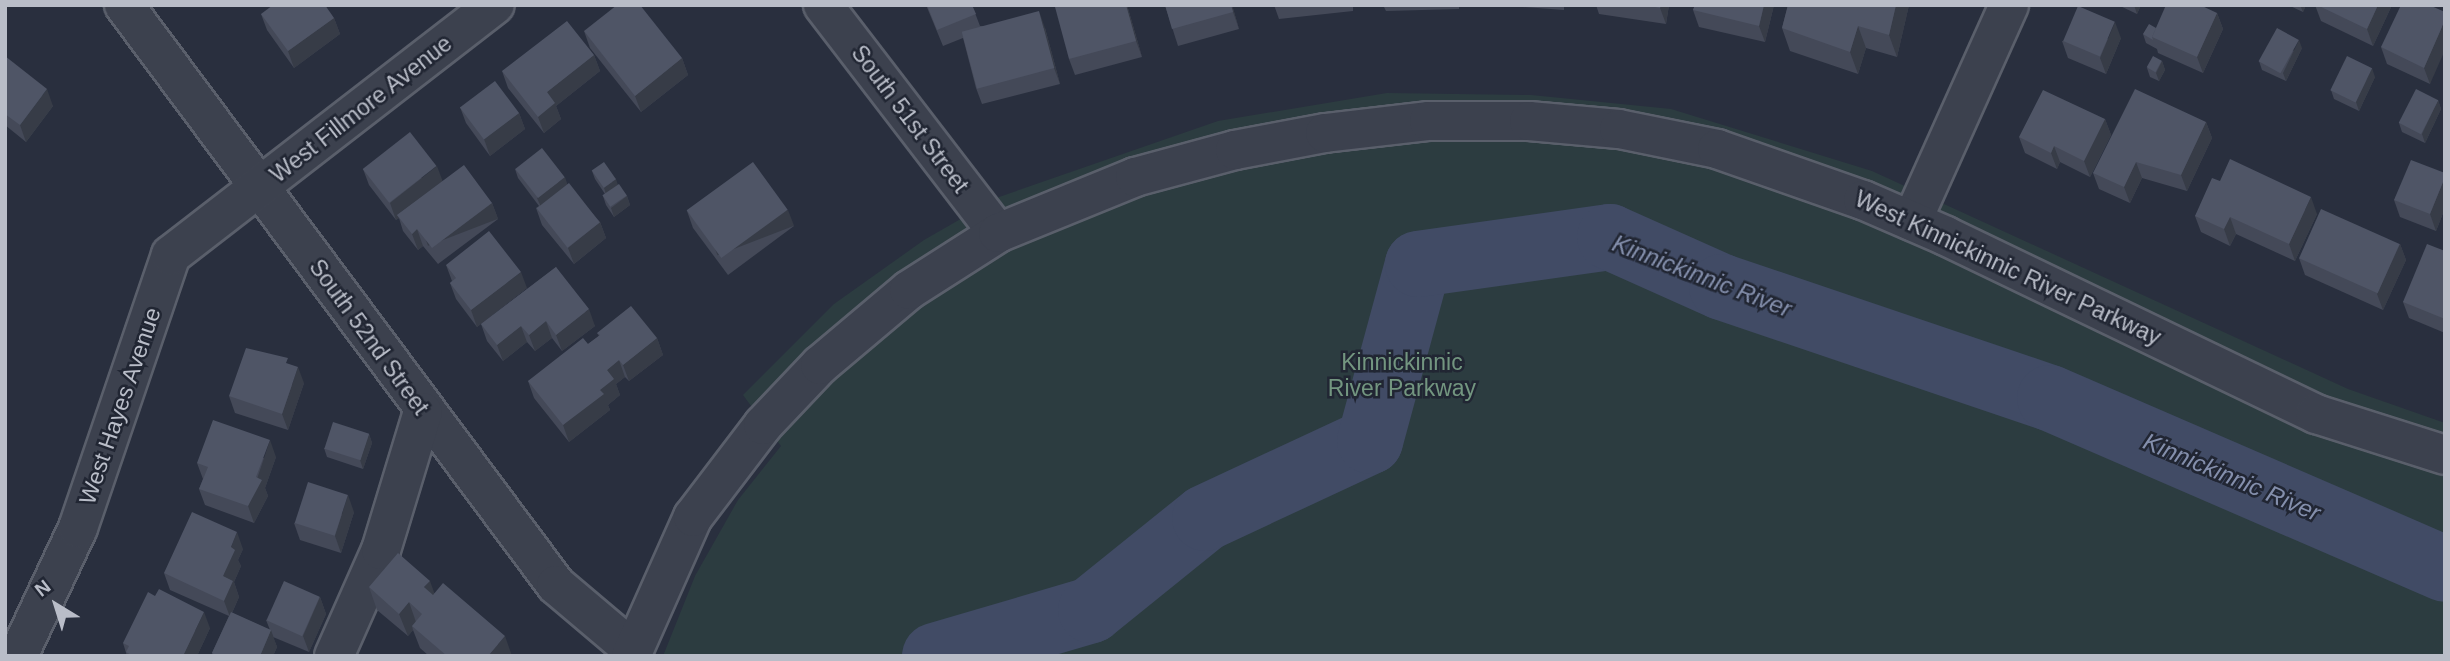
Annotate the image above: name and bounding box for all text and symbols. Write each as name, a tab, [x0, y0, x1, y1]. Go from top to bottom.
street label: West Fillmore Avenue	[264, 29, 458, 189]
street label: South 51st Street	[846, 40, 974, 198]
street label: West Kinnickinnic River Parkway	[1851, 185, 2165, 351]
water label: Kinnickinnic River	[1608, 229, 1796, 323]
street label: South 52nd Street	[303, 254, 435, 420]
street label: West Hayes Avenue	[73, 303, 167, 509]
park label: Kinnickinnic River Parkway	[1328, 348, 1476, 402]
water label: Kinnickinnic River	[2139, 427, 2325, 527]
north arrow	[21, 570, 91, 640]
text: N	[31, 576, 55, 601]

